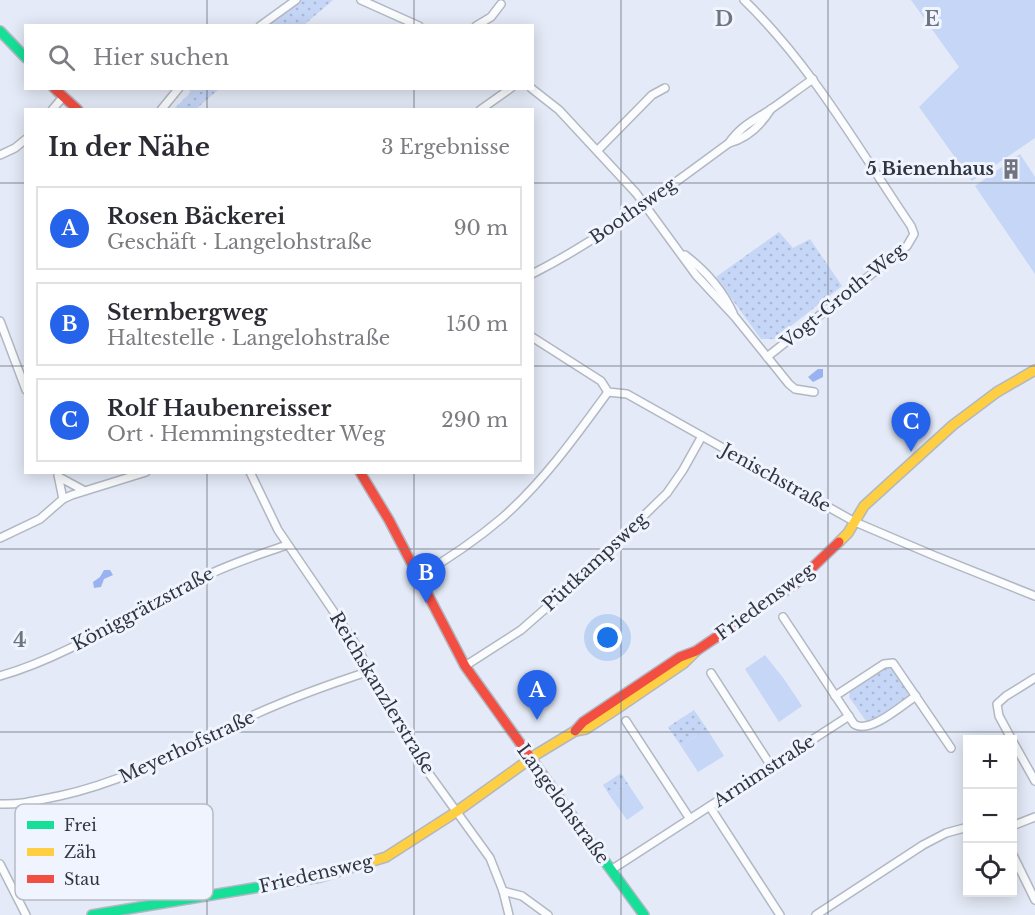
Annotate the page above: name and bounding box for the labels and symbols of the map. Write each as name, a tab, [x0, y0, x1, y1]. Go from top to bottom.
text: D	[715, 7, 733, 31]
text: E	[924, 7, 940, 31]
building icon: 5 Bienenhaus	[999, 157, 1023, 181]
place label: 5 Bienenhaus	[866, 158, 994, 180]
street label: Boothsweg	[585, 173, 681, 249]
street label: Vogt-Groth-Weg	[776, 239, 910, 354]
pin: C	[892, 402, 930, 452]
street label: Jenischstraße	[716, 438, 835, 517]
street label: Püttkampsweg	[538, 508, 652, 616]
pin: B	[406, 554, 446, 603]
street label: Friedensweg	[712, 559, 819, 645]
street label: Königgrätzstraße	[69, 562, 217, 656]
street label: Reichskanzlerstraße	[325, 608, 439, 778]
your location	[593, 623, 622, 652]
text: 4	[13, 628, 27, 652]
pin: A	[518, 670, 556, 720]
street label: Meyerhofstraße	[116, 706, 258, 788]
street label: Arnimstraße	[708, 730, 819, 812]
street label: Langelohstraße	[512, 740, 614, 868]
legend	[15, 804, 213, 900]
text: Frei	[64, 815, 97, 835]
text: Zäh	[64, 842, 96, 862]
street label: Friedensweg	[257, 850, 375, 898]
text: Stau	[64, 869, 100, 889]

